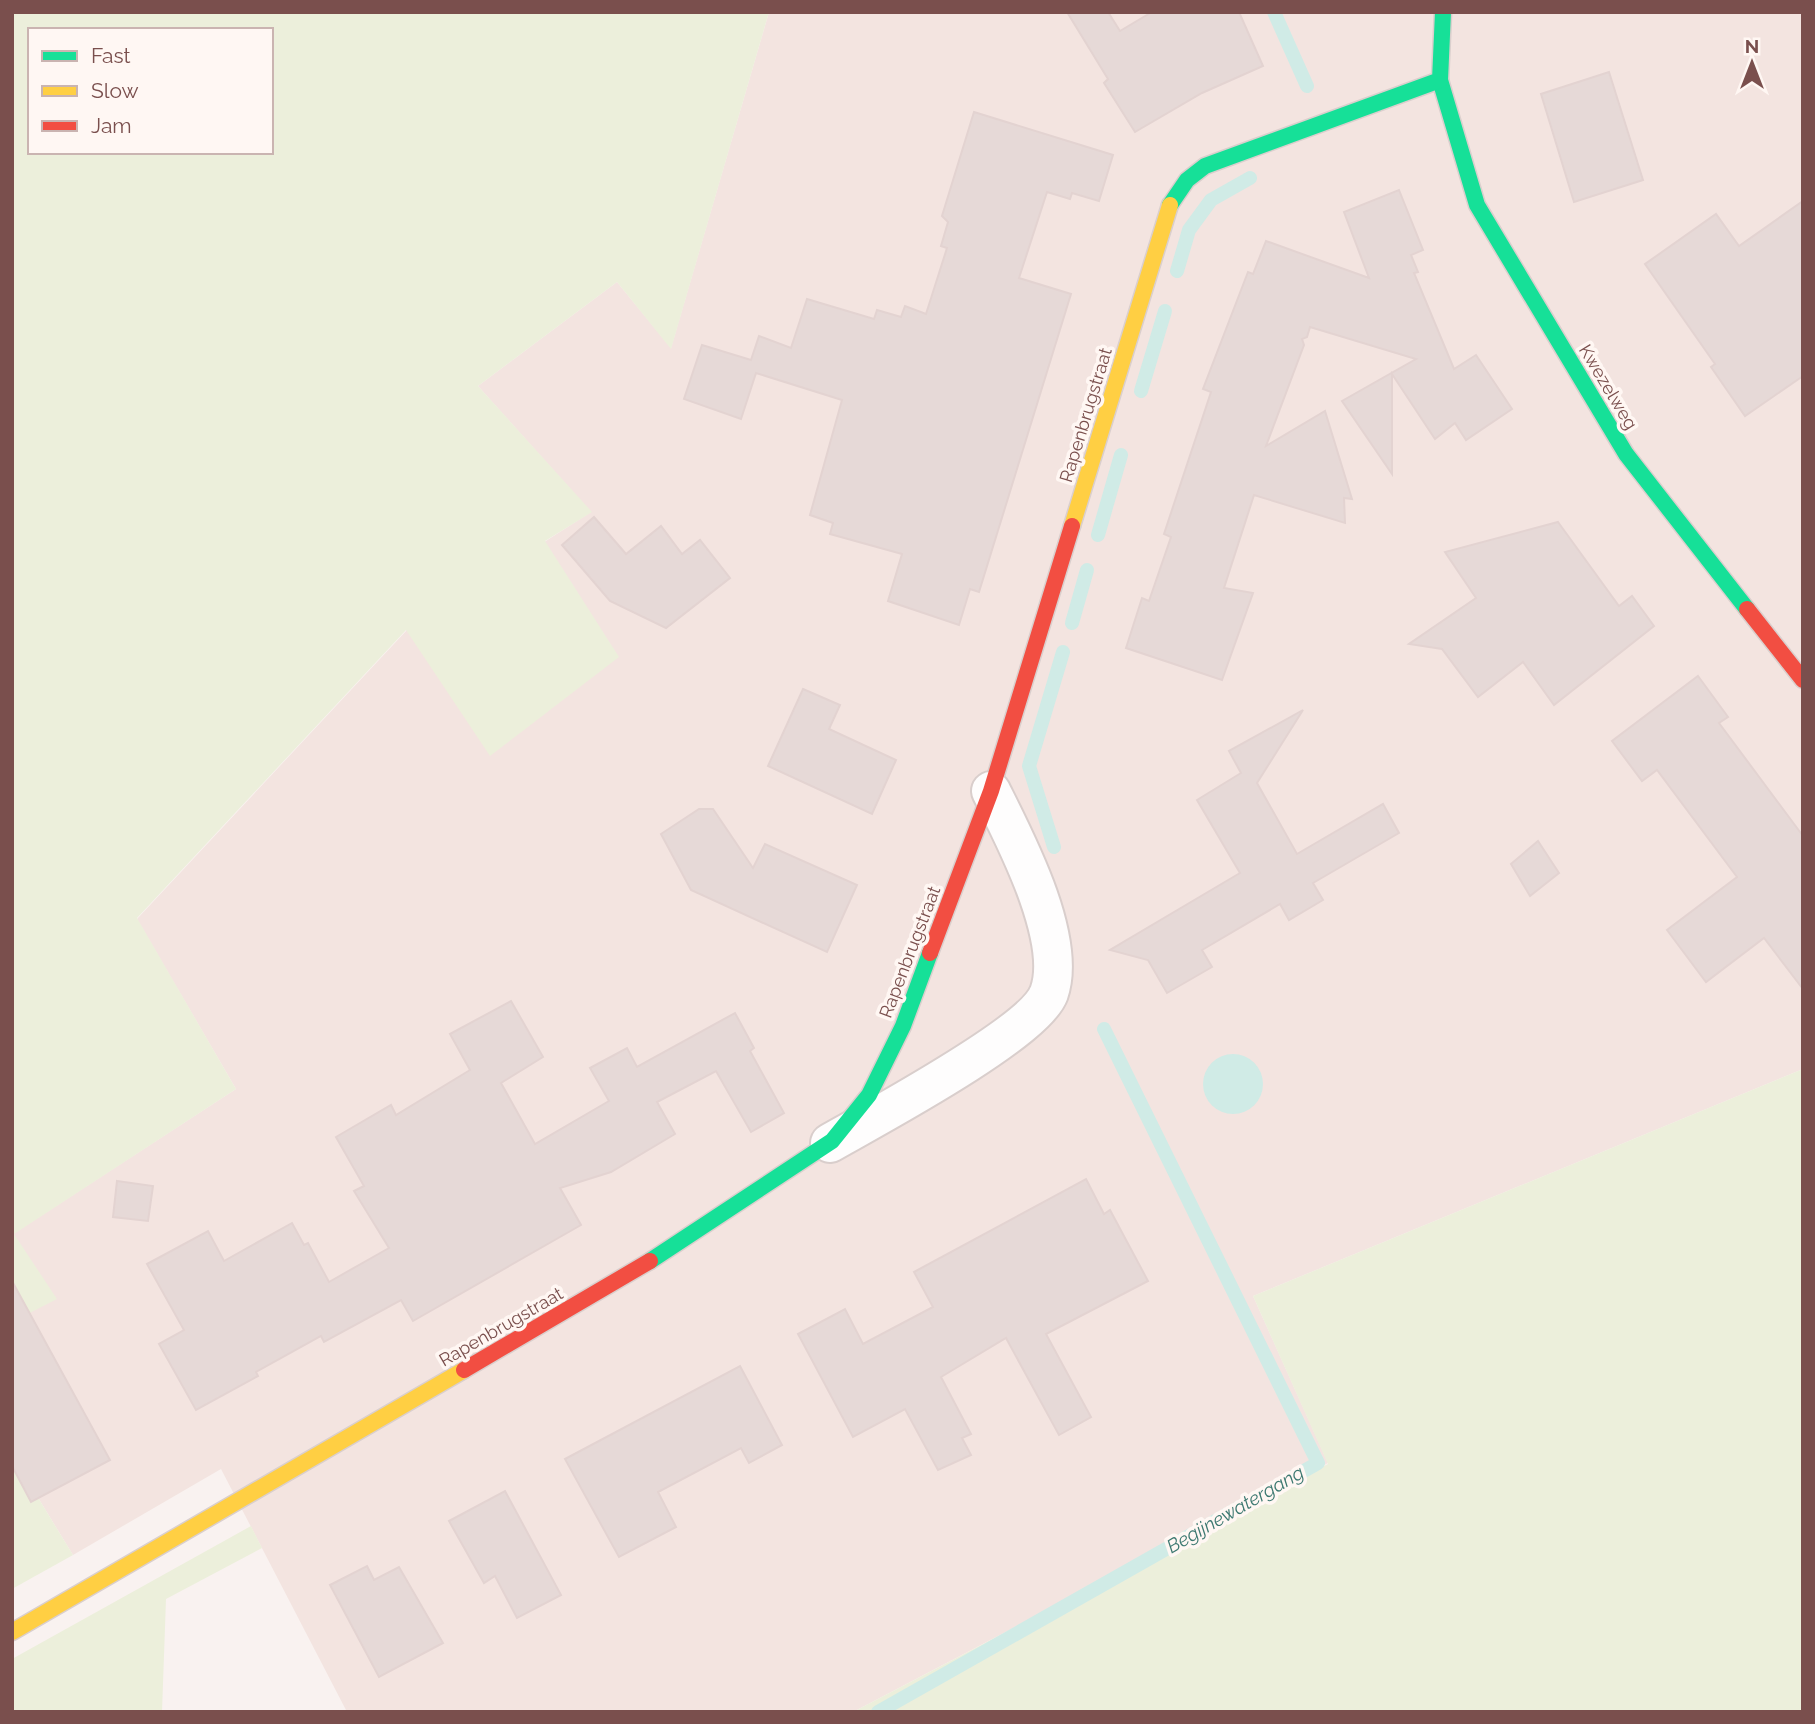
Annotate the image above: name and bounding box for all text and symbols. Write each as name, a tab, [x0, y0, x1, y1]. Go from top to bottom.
legend	[28, 28, 273, 154]
north arrow	[1717, 28, 1787, 98]
text: N	[1745, 35, 1759, 57]
text: Fast	[91, 43, 131, 68]
text: Slow	[91, 78, 139, 103]
text: Jam	[91, 113, 132, 138]
street label: Kwezelweg	[1575, 340, 1642, 433]
street label: Rapenbrugstraat	[1055, 345, 1116, 485]
street label: Rapenbrugstraat	[875, 883, 944, 1021]
street label: Rapenbrugstraat	[435, 1283, 566, 1371]
water label: Begijnewatergang	[1162, 1461, 1308, 1557]

